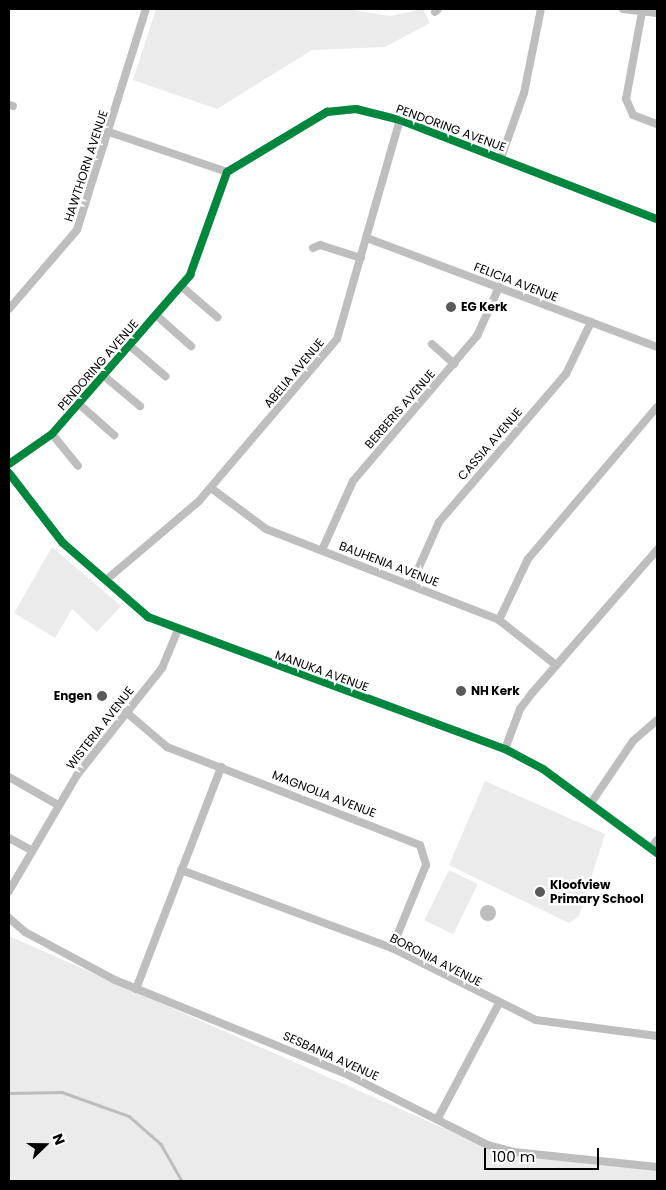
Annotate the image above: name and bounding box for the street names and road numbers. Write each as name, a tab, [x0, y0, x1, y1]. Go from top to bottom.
street label: PENDORING AVENUE	[394, 101, 508, 155]
street label: HAWTHORN AVENUE	[61, 108, 111, 224]
street label: FELICIA AVENUE	[472, 259, 560, 305]
street label: PENDORING AVENUE	[55, 317, 141, 413]
street label: ABELIA AVENUE	[261, 335, 327, 411]
street label: BERBERIS AVENUE	[362, 367, 438, 451]
street label: CASSIA AVENUE	[455, 405, 525, 483]
street label: BAUHENIA AVENUE	[337, 538, 441, 590]
street label: MANUKA AVENUE	[273, 647, 371, 695]
street label: WISTERIA AVENUE	[63, 684, 137, 772]
street label: MAGNOLIA AVENUE	[270, 768, 378, 820]
street label: BORONIA AVENUE	[388, 931, 484, 989]
street label: SESBANIA AVENUE	[281, 1028, 381, 1084]

